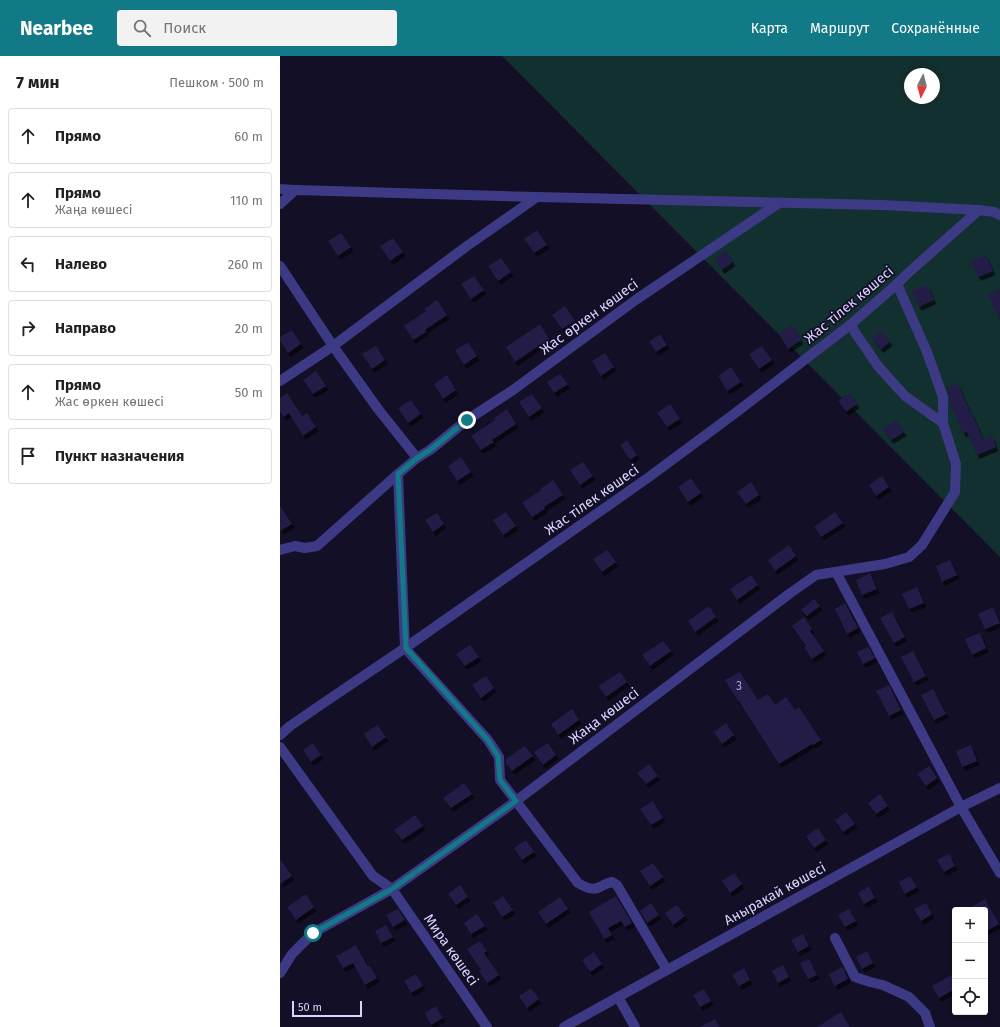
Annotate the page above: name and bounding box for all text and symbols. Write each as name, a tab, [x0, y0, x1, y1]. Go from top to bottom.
search box	[117, 10, 397, 46]
text: Nearbee	[20, 17, 93, 40]
icon: search	[131, 17, 153, 39]
text: Поиск	[163, 19, 206, 37]
text: Карта	[751, 20, 788, 37]
text: Маршрут	[810, 20, 869, 37]
text: Сохранённые	[891, 20, 980, 37]
north arrow	[904, 68, 940, 104]
text: 7 мин	[16, 72, 59, 93]
text: Пешком · 500 m	[169, 75, 264, 90]
icon: ahead	[17, 125, 39, 147]
text: Прямо	[55, 127, 101, 145]
text: 60 m	[234, 129, 263, 144]
text: Прямо	[55, 184, 101, 202]
icon: ahead	[17, 189, 39, 211]
text: 110 m	[230, 193, 263, 208]
text: Жаңа көшесі	[55, 202, 132, 217]
icon: left	[17, 253, 39, 275]
text: Налево	[55, 255, 107, 273]
text: 260 m	[228, 257, 263, 272]
street label: Жас тілек көшесі	[801, 263, 897, 347]
street label: Жас өркен көшесі	[537, 276, 641, 358]
icon: right	[17, 317, 39, 339]
text: Направо	[55, 319, 116, 337]
text: 20 m	[235, 321, 263, 336]
text: Прямо	[55, 376, 101, 394]
icon: ahead	[17, 381, 39, 403]
text: 50 m	[235, 385, 263, 400]
text: Жас өркен көшесі	[55, 394, 164, 409]
route end	[458, 411, 476, 429]
icon: arrive	[17, 445, 39, 467]
text: Пункт назначения	[55, 447, 184, 465]
street label: Жас тілек көшесі	[542, 461, 642, 539]
house number: 3	[736, 679, 742, 693]
street label: Жаңа көшесі	[566, 684, 642, 748]
street label: Аныракай көшесі	[721, 859, 829, 929]
map controls	[952, 907, 988, 1015]
button: +	[952, 907, 988, 943]
street label: Мира көшесі	[420, 911, 482, 989]
route start	[304, 924, 322, 942]
button: −	[952, 943, 988, 979]
button: locate	[952, 979, 988, 1015]
scale bar	[292, 999, 362, 1018]
text: 50 m	[298, 1001, 322, 1014]

